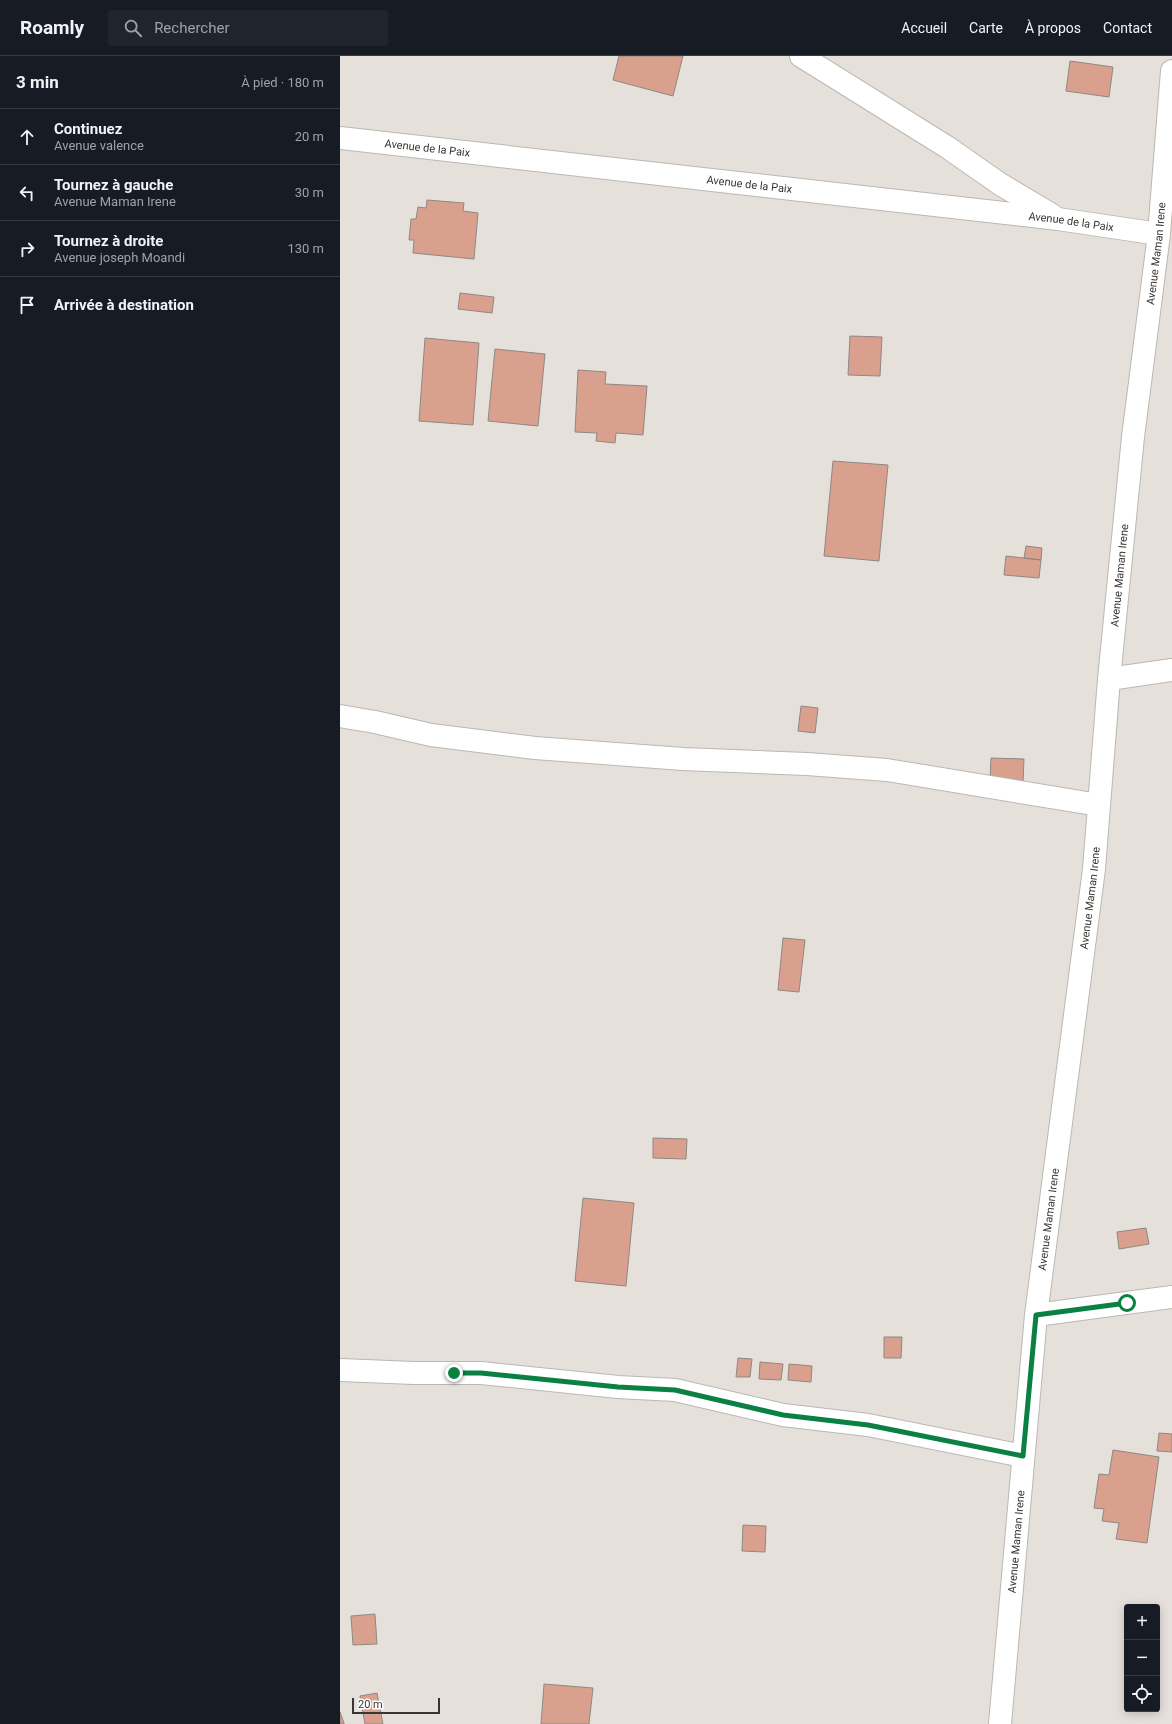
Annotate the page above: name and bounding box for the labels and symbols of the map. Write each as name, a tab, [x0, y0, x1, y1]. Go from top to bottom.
street label: Avenue de la Paix	[384, 137, 471, 159]
street label: Avenue de la Paix	[706, 173, 793, 196]
street label: Avenue Maman Irene	[1143, 202, 1168, 306]
street label: Avenue de la Paix	[1028, 209, 1115, 234]
street label: Avenue Maman Irene	[1108, 523, 1131, 627]
street label: Avenue Maman Irene	[1077, 846, 1102, 950]
street label: Avenue Maman Irene	[1035, 1167, 1062, 1271]
route start	[1118, 1294, 1136, 1312]
route end	[445, 1364, 463, 1382]
street label: Avenue Maman Irene	[1005, 1490, 1027, 1594]
scale bar	[352, 1696, 440, 1715]

